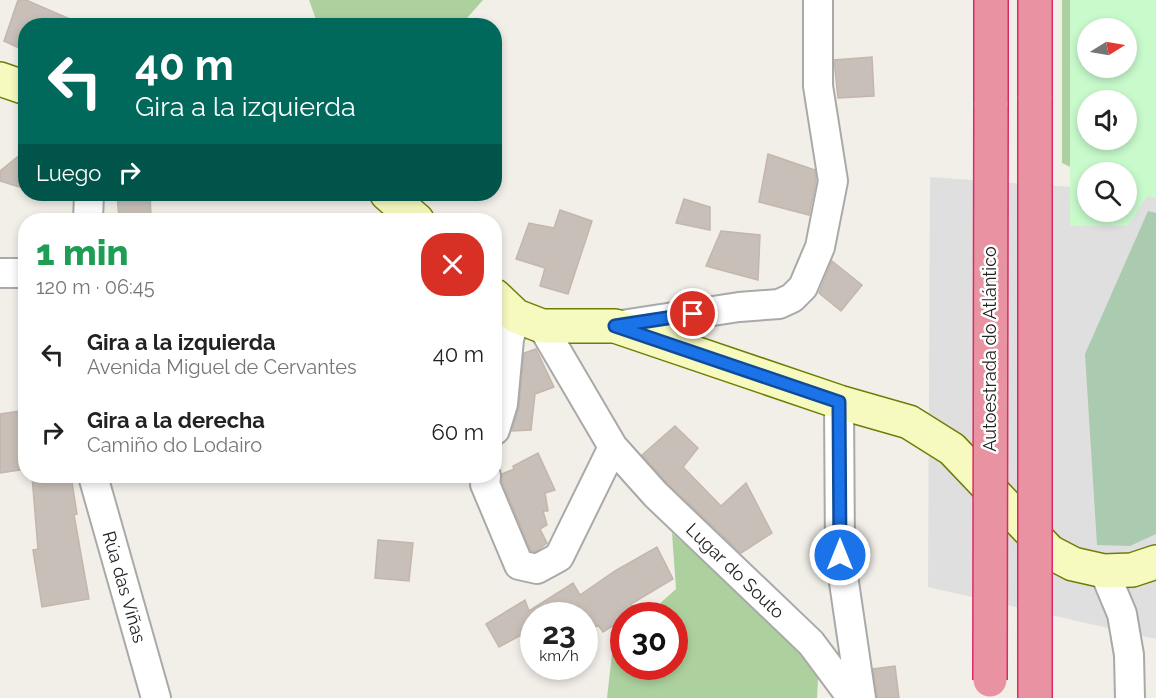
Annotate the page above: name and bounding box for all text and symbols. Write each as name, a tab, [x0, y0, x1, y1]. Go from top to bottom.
north arrow	[1077, 18, 1137, 78]
map controls	[1077, 18, 1137, 222]
text: 40 m	[135, 41, 234, 90]
icon: left	[36, 42, 114, 120]
button: sound	[1077, 90, 1137, 150]
text: Gira a la izquierda	[135, 91, 356, 122]
icon: right	[113, 156, 146, 189]
text: Luego	[36, 160, 101, 186]
button: search	[1077, 162, 1137, 222]
text: 1 min	[36, 231, 128, 273]
button: close	[421, 233, 484, 296]
street label: Autoestrada do Atlántico	[979, 246, 1000, 452]
text: 120 m · 06:45	[36, 275, 155, 299]
pin	[667, 288, 718, 339]
icon: arrive	[676, 297, 709, 330]
text: Gira a la izquierda	[87, 329, 276, 355]
icon: left	[36, 338, 69, 371]
text: 40 m	[433, 341, 484, 367]
text: Avenida Miguel de Cervantes	[87, 355, 357, 379]
text: Gira a la derecha	[87, 407, 265, 433]
icon: right	[36, 416, 69, 449]
text: 60 m	[431, 419, 484, 445]
text: Camiño do Lodairo	[87, 433, 262, 457]
street label: Lugar do Souto	[682, 519, 789, 623]
position arrow	[808, 523, 872, 587]
street label: Rúa das Viñas	[98, 528, 151, 646]
speed limit sign: 30	[610, 602, 688, 680]
text: 23	[542, 616, 576, 651]
text: km/h	[539, 647, 579, 665]

